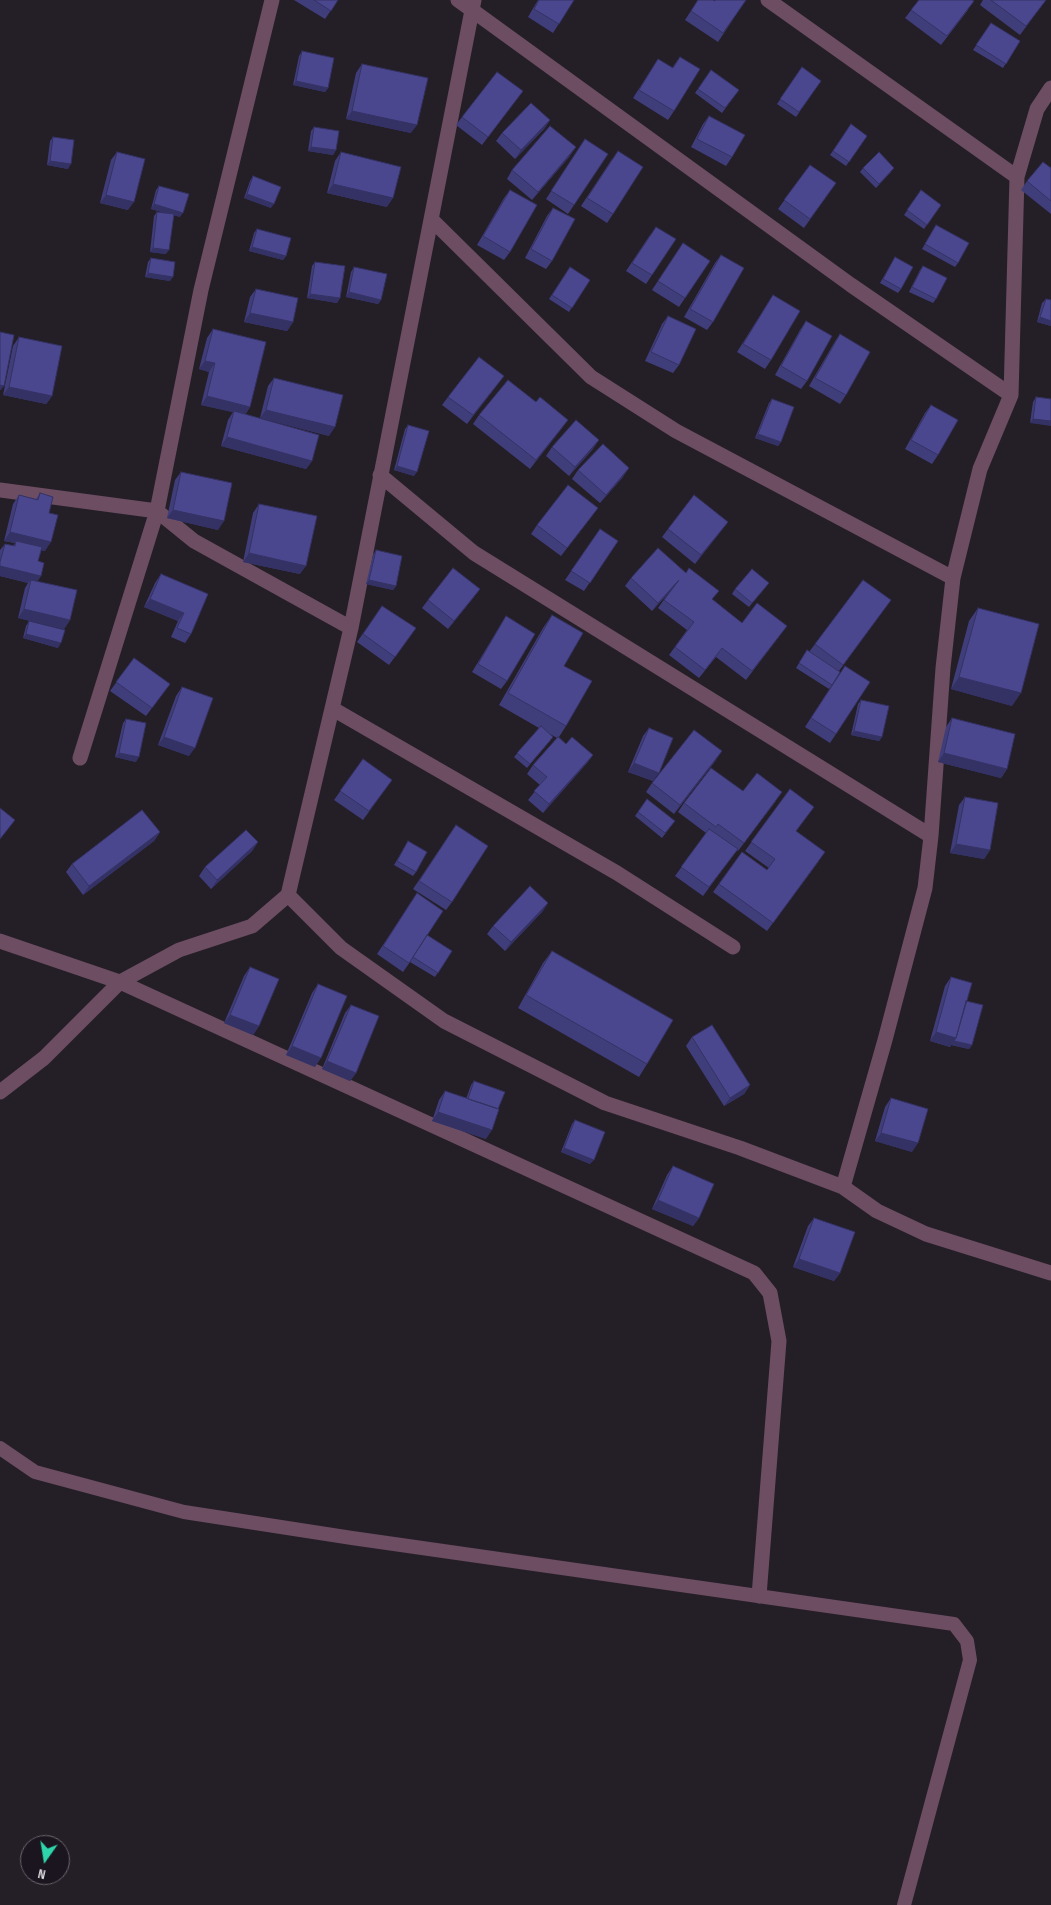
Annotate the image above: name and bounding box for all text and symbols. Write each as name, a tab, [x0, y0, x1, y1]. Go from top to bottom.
north arrow	[20, 1835, 70, 1885]
text: N	[36, 1865, 47, 1883]

